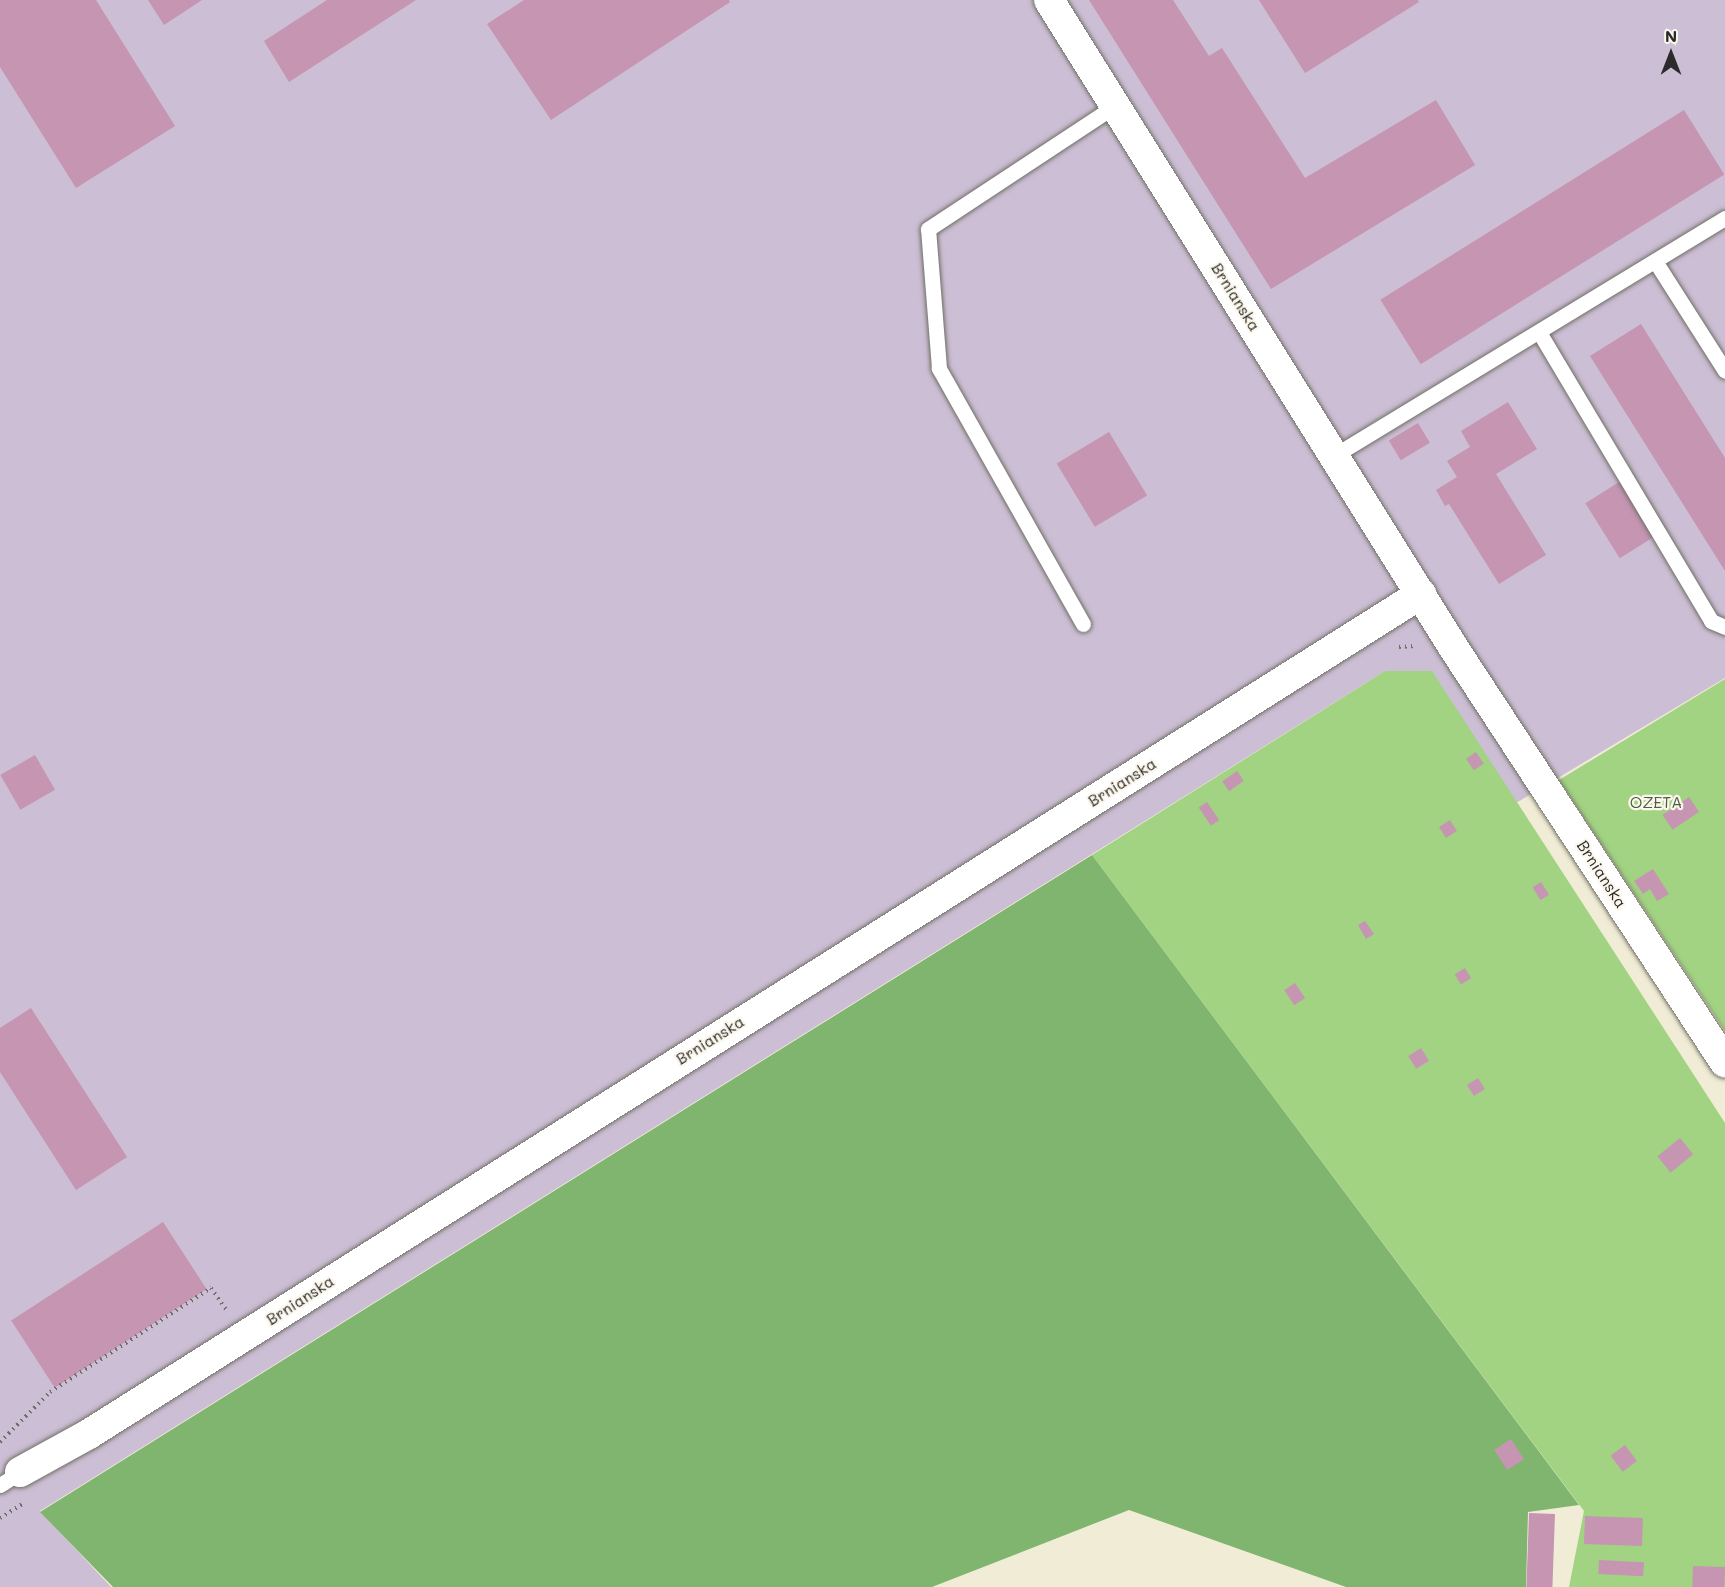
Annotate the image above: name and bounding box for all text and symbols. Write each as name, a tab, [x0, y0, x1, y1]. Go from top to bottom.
north arrow	[1641, 24, 1701, 84]
text: N	[1665, 25, 1677, 46]
street label: Brnianska	[1208, 259, 1264, 335]
street label: Brnianska	[1084, 754, 1160, 810]
park label: OZETA	[1630, 792, 1682, 812]
street label: Brnianska	[1573, 837, 1631, 911]
street label: Brnianska	[672, 1012, 748, 1068]
street label: Brnianska	[263, 1271, 337, 1329]

